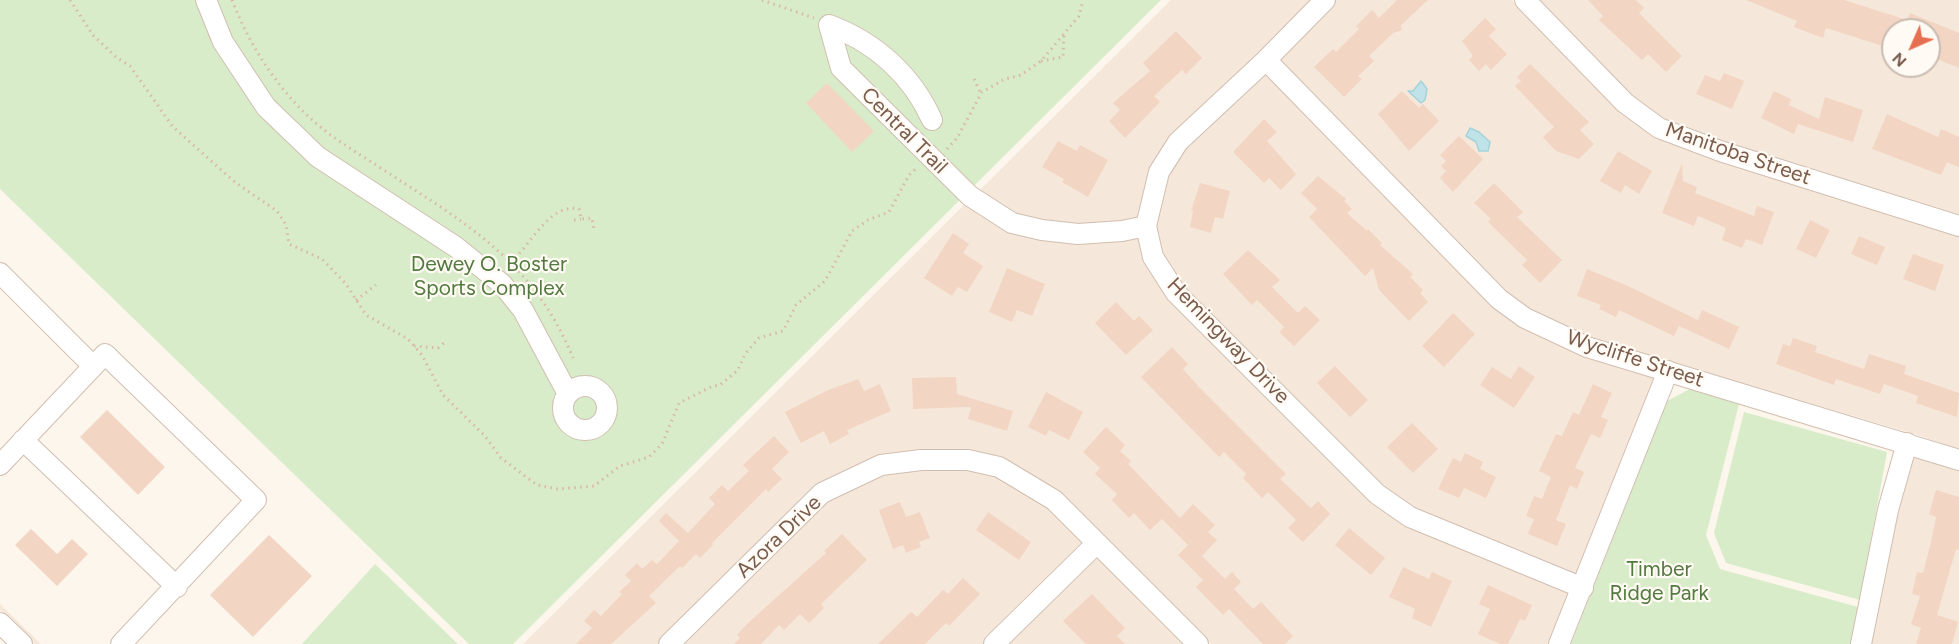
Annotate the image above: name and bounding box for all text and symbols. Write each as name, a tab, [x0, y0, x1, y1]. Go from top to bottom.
north arrow	[1881, 18, 1941, 78]
text: N	[1888, 49, 1910, 71]
street label: Central Trail	[856, 83, 952, 179]
street label: Manitoba Street	[1662, 117, 1814, 191]
park label: Dewey O. Boster Sports Complex	[411, 252, 567, 302]
street label: Hemingway Drive	[1161, 273, 1295, 409]
street label: Wycliffe Street	[1563, 325, 1707, 393]
street label: Azora Drive	[731, 490, 827, 584]
park label: Timber Ridge Park	[1609, 557, 1709, 607]

